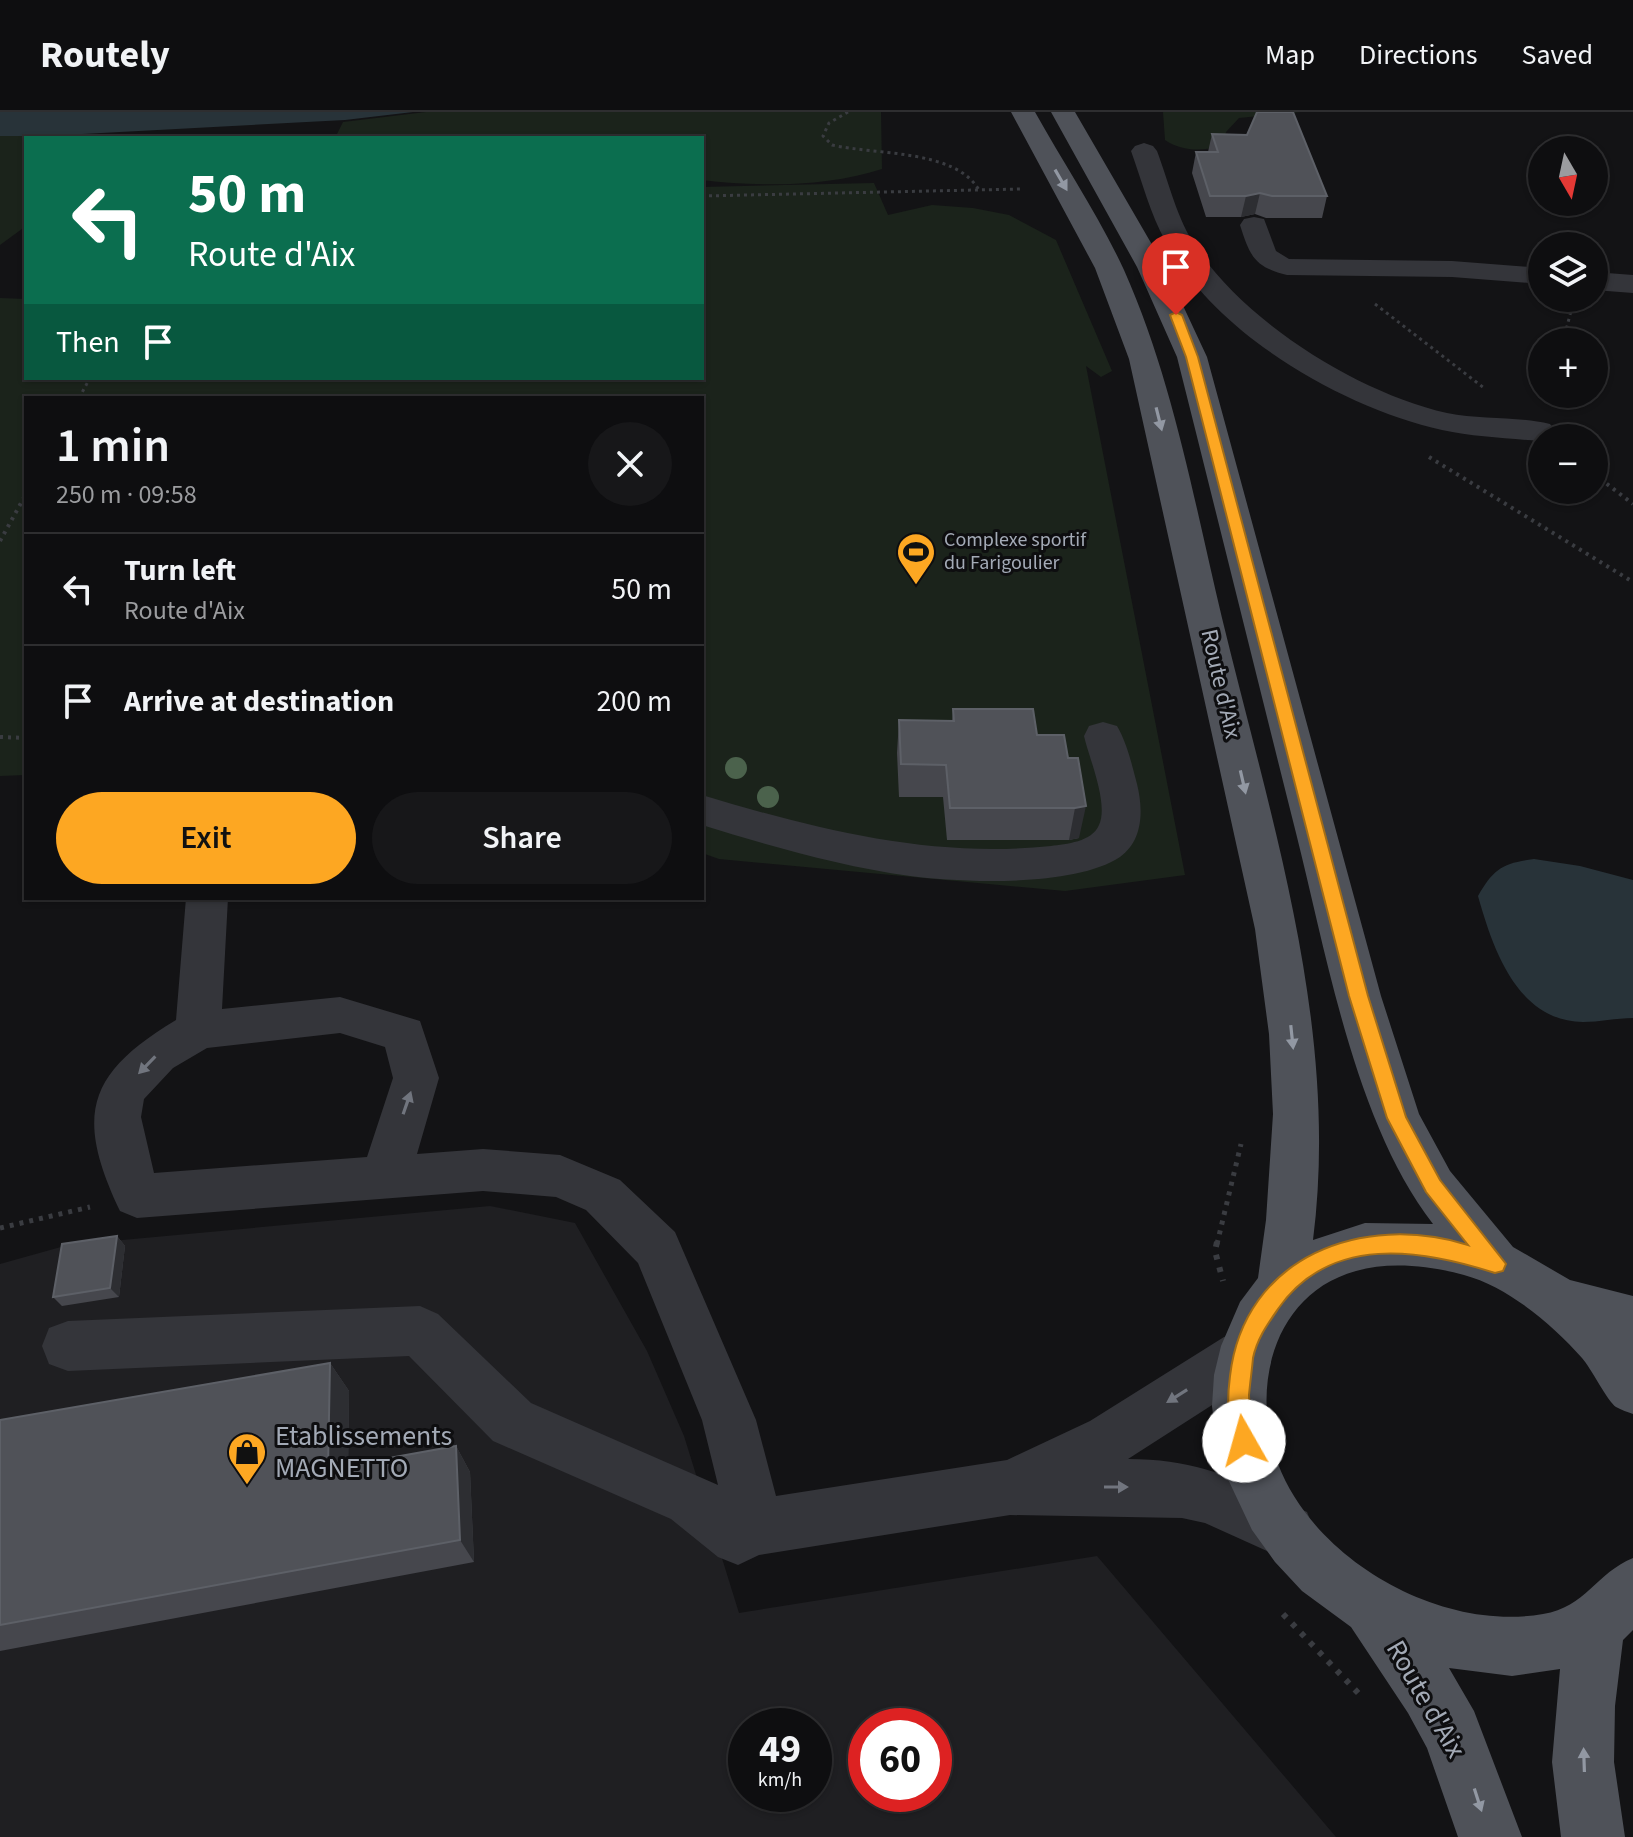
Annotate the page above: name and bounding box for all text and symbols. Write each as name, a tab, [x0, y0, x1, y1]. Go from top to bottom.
text: Routely	[40, 28, 170, 82]
text: Map	[1265, 35, 1315, 75]
text: Directions	[1359, 35, 1478, 75]
text: Saved	[1522, 35, 1593, 75]
north arrow	[1528, 136, 1608, 216]
map controls	[1528, 136, 1608, 504]
text: 50 m	[188, 155, 306, 234]
icon: left	[56, 168, 160, 272]
one-way arrow	[1054, 169, 1068, 191]
text: Route d'Aix	[188, 229, 355, 280]
button: layers	[1528, 232, 1608, 312]
pin	[1142, 233, 1210, 315]
icon: arrive	[1154, 245, 1198, 289]
icon: arrive	[136, 320, 180, 364]
text: Then	[56, 321, 120, 364]
button: +	[1528, 328, 1608, 408]
one-way arrow	[1153, 407, 1165, 432]
text: 1 min	[56, 412, 170, 480]
button: close	[588, 422, 672, 506]
button: −	[1528, 424, 1608, 504]
text: 250 m · 09:58	[56, 476, 197, 513]
place label: Complexe sportif du Farigoulier	[944, 526, 1087, 577]
sports icon: Complexe sportif du Farigoulier	[895, 531, 937, 586]
text: Turn left	[124, 549, 236, 592]
icon: left	[56, 567, 100, 611]
text: 50 m	[611, 568, 672, 611]
text: Route d'Aix	[124, 592, 245, 629]
street label: Route d'Aix	[1191, 626, 1251, 743]
icon: arrive	[56, 679, 100, 723]
text: Arrive at destination	[124, 680, 394, 723]
text: 200 m	[596, 680, 672, 723]
one-way arrow	[1237, 769, 1250, 794]
button: Exit	[56, 792, 356, 884]
button: Share	[372, 792, 672, 884]
one-way arrow	[1286, 1025, 1299, 1050]
one-way arrow	[139, 1055, 157, 1074]
one-way arrow	[402, 1091, 414, 1115]
one-way arrow	[1166, 1389, 1188, 1403]
position arrow	[1202, 1399, 1286, 1483]
place label: Etablissements MAGNETTO	[275, 1416, 452, 1488]
shop icon: Etablissements MAGNETTO	[226, 1431, 268, 1486]
one-way arrow	[1104, 1481, 1129, 1493]
street label: Route d'Aix	[1376, 1633, 1476, 1766]
speed limit sign: 60	[848, 1708, 952, 1812]
text: 49	[759, 1721, 801, 1778]
one-way arrow	[1578, 1747, 1591, 1772]
text: km/h	[758, 1766, 802, 1794]
one-way arrow	[1472, 1788, 1485, 1812]

